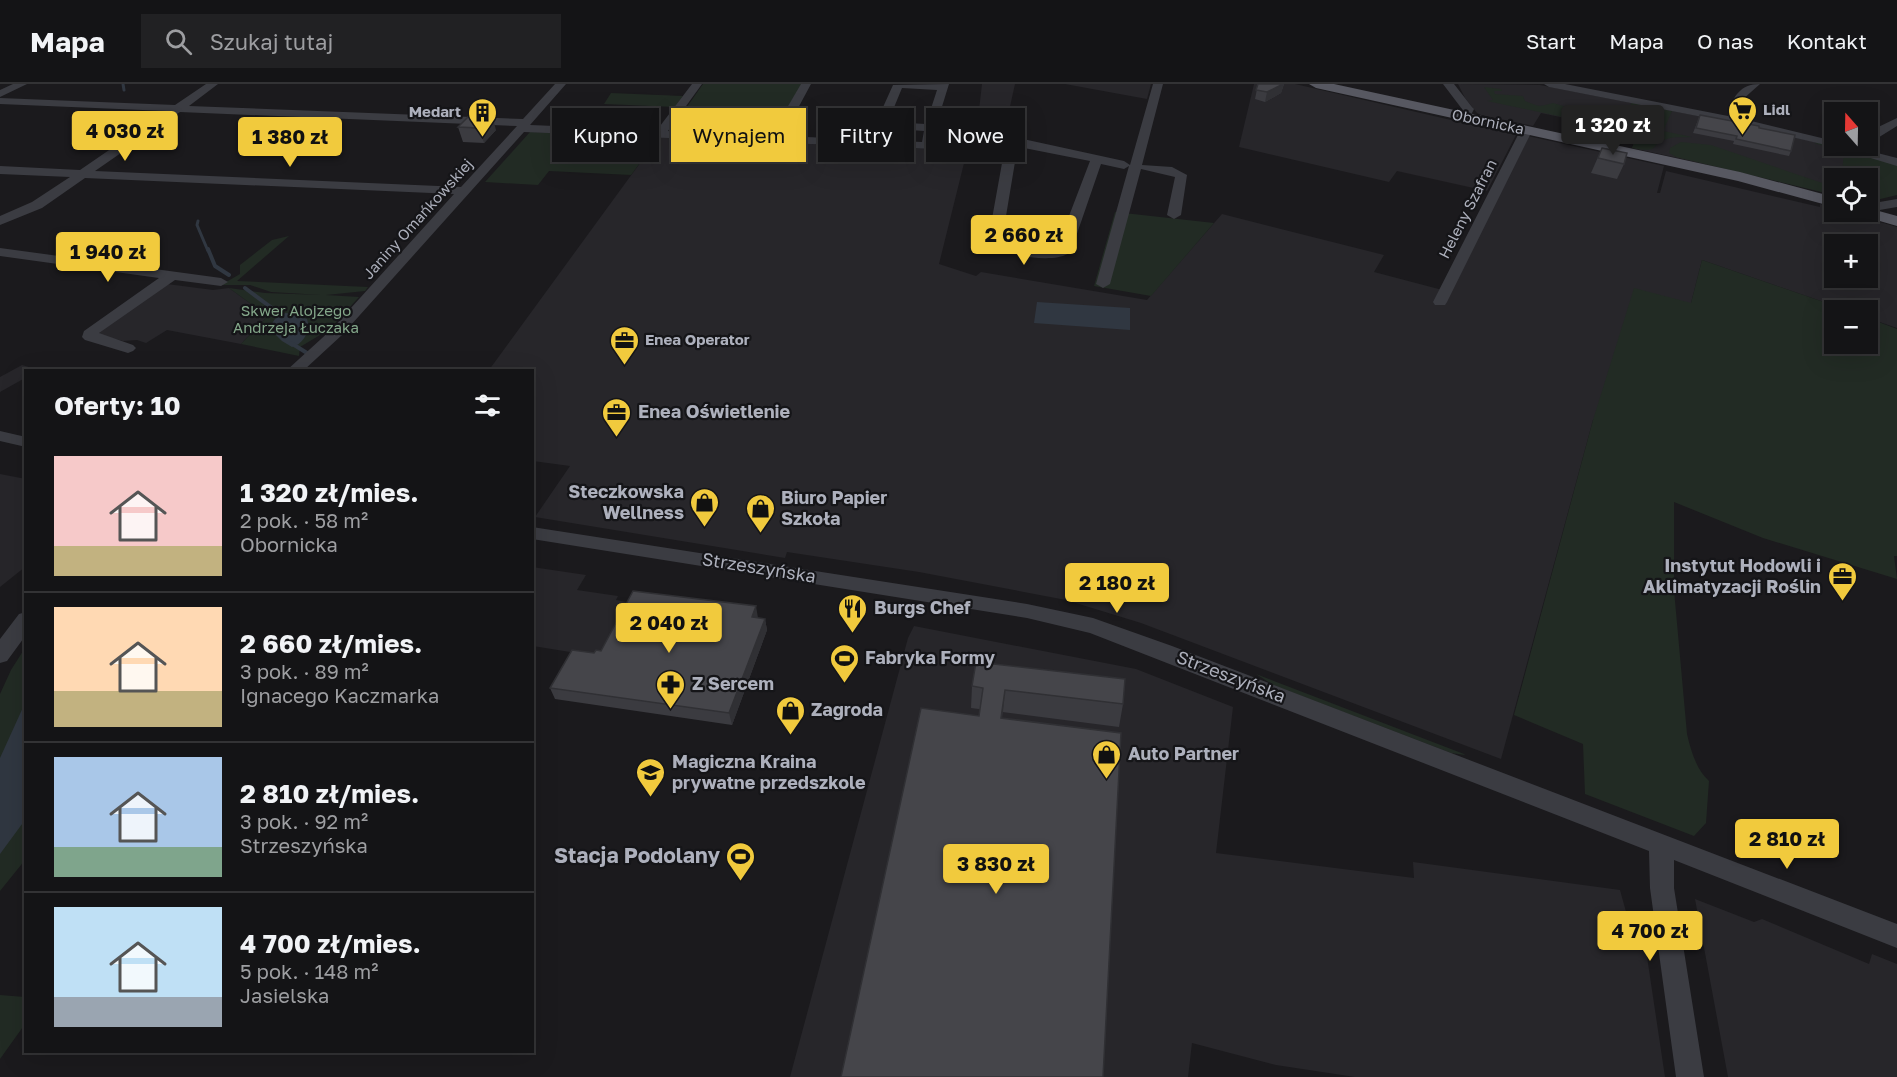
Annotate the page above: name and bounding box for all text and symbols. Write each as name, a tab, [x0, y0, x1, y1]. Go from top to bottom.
search box	[141, 14, 561, 68]
text: Mapa	[30, 25, 105, 58]
icon: search	[162, 25, 195, 58]
text: Szukaj tutaj	[210, 28, 333, 55]
text: Start	[1526, 28, 1576, 54]
text: Mapa	[1609, 28, 1664, 54]
text: O nas	[1697, 28, 1754, 54]
text: Kontakt	[1787, 28, 1867, 54]
supermarket icon: Lidl	[1726, 94, 1758, 136]
building icon: Medart	[466, 96, 498, 138]
place label: Lidl	[1763, 100, 1790, 118]
place label: Medart	[409, 102, 461, 120]
north arrow	[1824, 102, 1878, 156]
map controls	[1824, 102, 1878, 354]
street label: Obornicka	[1450, 105, 1526, 137]
pin: 1 320 zł	[1551, 105, 1675, 156]
chip: Kupno	[552, 108, 659, 162]
chip: Wynajem	[671, 108, 806, 162]
chip: Filtry	[818, 108, 914, 162]
chip: Nowe	[926, 108, 1025, 162]
pin: 4 030 zł	[63, 111, 187, 162]
text: 1 320 zł	[1575, 112, 1651, 136]
pin: 1 380 zł	[228, 117, 352, 168]
text: 4 030 zł	[86, 118, 164, 142]
text: 1 380 zł	[252, 124, 328, 148]
street label: Janiny Omańkowskiej	[359, 155, 476, 282]
street label: Heleny Szafran	[1434, 156, 1500, 261]
button: locate	[1824, 168, 1878, 222]
pin: 2 660 zł	[962, 215, 1086, 266]
text: 2 660 zł	[985, 222, 1063, 246]
pin: 1 940 zł	[46, 232, 170, 283]
button: +	[1824, 234, 1878, 288]
text: 1 940 zł	[70, 239, 146, 263]
button: −	[1824, 300, 1878, 354]
park label: Skwer Alojzego Andrzeja Łuczaka	[233, 301, 359, 336]
office icon: Enea Operator	[608, 324, 640, 366]
place label: Enea Operator	[645, 330, 750, 348]
icon: filters	[471, 389, 504, 422]
text: Oferty: 10	[54, 390, 181, 421]
office icon: Enea Oświetlenie	[601, 396, 633, 438]
place label: Enea Oświetlenie	[638, 400, 791, 422]
text: 1 320 zł/mies.	[240, 477, 419, 508]
icon: home	[102, 480, 174, 552]
place label: Steczkowska Wellness	[568, 480, 684, 523]
shop icon: Steczkowska Wellness	[689, 486, 721, 528]
place label: Biuro Papier Szkoła	[781, 486, 887, 529]
shop icon: Biuro Papier Szkoła	[744, 492, 776, 534]
text: 2 pok. · 58 m²	[240, 508, 368, 532]
text: Obornicka	[240, 532, 338, 556]
street label: Strzeszyńska	[701, 547, 818, 587]
place label: Instytut Hodowli i Aklimatyzacji Roślin	[1643, 554, 1821, 597]
office icon: Instytut Hodowli i Aklimatyzacji Roślin	[1826, 560, 1858, 602]
pin: 2 180 zł	[1055, 563, 1179, 614]
text: 2 180 zł	[1079, 570, 1155, 594]
restaurant icon: Burgs Chef	[837, 592, 869, 634]
place label: Burgs Chef	[874, 596, 971, 618]
pin: 2 040 zł	[607, 603, 731, 654]
text: 2 040 zł	[630, 610, 708, 634]
text: 2 660 zł/mies.	[240, 628, 422, 659]
icon: home	[102, 631, 174, 703]
sports icon: Fabryka Formy	[828, 642, 860, 684]
street label: Strzeszyńska	[1174, 645, 1289, 707]
place label: Fabryka Formy	[865, 646, 995, 668]
text: 3 pok. · 89 m²	[240, 659, 369, 683]
pharmacy icon: Z Sercem	[655, 668, 687, 710]
place label: Z Sercem	[692, 672, 774, 694]
text: Ignacego Kaczmarka	[240, 683, 439, 707]
shop icon: Zagroda	[774, 694, 806, 736]
place label: Zagroda	[811, 698, 883, 720]
shop icon: Auto Partner	[1091, 738, 1123, 780]
place label: Auto Partner	[1128, 742, 1239, 764]
place label: Magiczna Kraina prywatne przedszkole	[672, 750, 866, 793]
school or university icon: Magiczna Kraina prywatne przedszkole	[635, 756, 667, 798]
text: 2 810 zł/mies.	[240, 778, 419, 809]
icon: home	[102, 781, 174, 853]
text: 3 pok. · 92 m²	[240, 809, 368, 833]
pin: 2 810 zł	[1725, 819, 1849, 870]
text: 2 810 zł	[1749, 826, 1825, 850]
text: Strzeszyńska	[240, 833, 368, 857]
sports icon: Stacja Podolany	[725, 840, 757, 882]
place label: Stacja Podolany	[554, 842, 720, 868]
pin: 3 830 zł	[934, 844, 1058, 895]
text: 3 830 zł	[957, 851, 1035, 875]
pin: 4 700 zł	[1588, 911, 1712, 962]
text: 4 700 zł	[1611, 918, 1689, 942]
text: 4 700 zł/mies.	[240, 928, 421, 959]
icon: home	[102, 931, 174, 1003]
text: 5 pok. · 148 m²	[240, 959, 378, 983]
text: Jasielska	[240, 983, 329, 1007]

